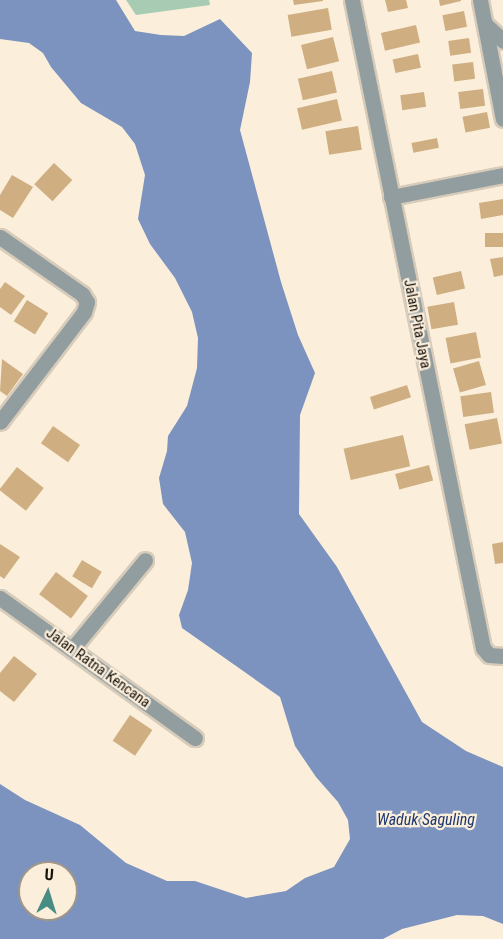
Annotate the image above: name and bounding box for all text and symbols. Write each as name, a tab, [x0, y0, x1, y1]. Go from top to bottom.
street label: Jalan Pita Jaya	[400, 278, 434, 370]
street label: Jalan Ratna Kencana	[43, 624, 153, 712]
water label: Waduk Saguling	[377, 810, 475, 830]
north arrow	[18, 861, 78, 921]
text: U	[44, 865, 54, 884]

